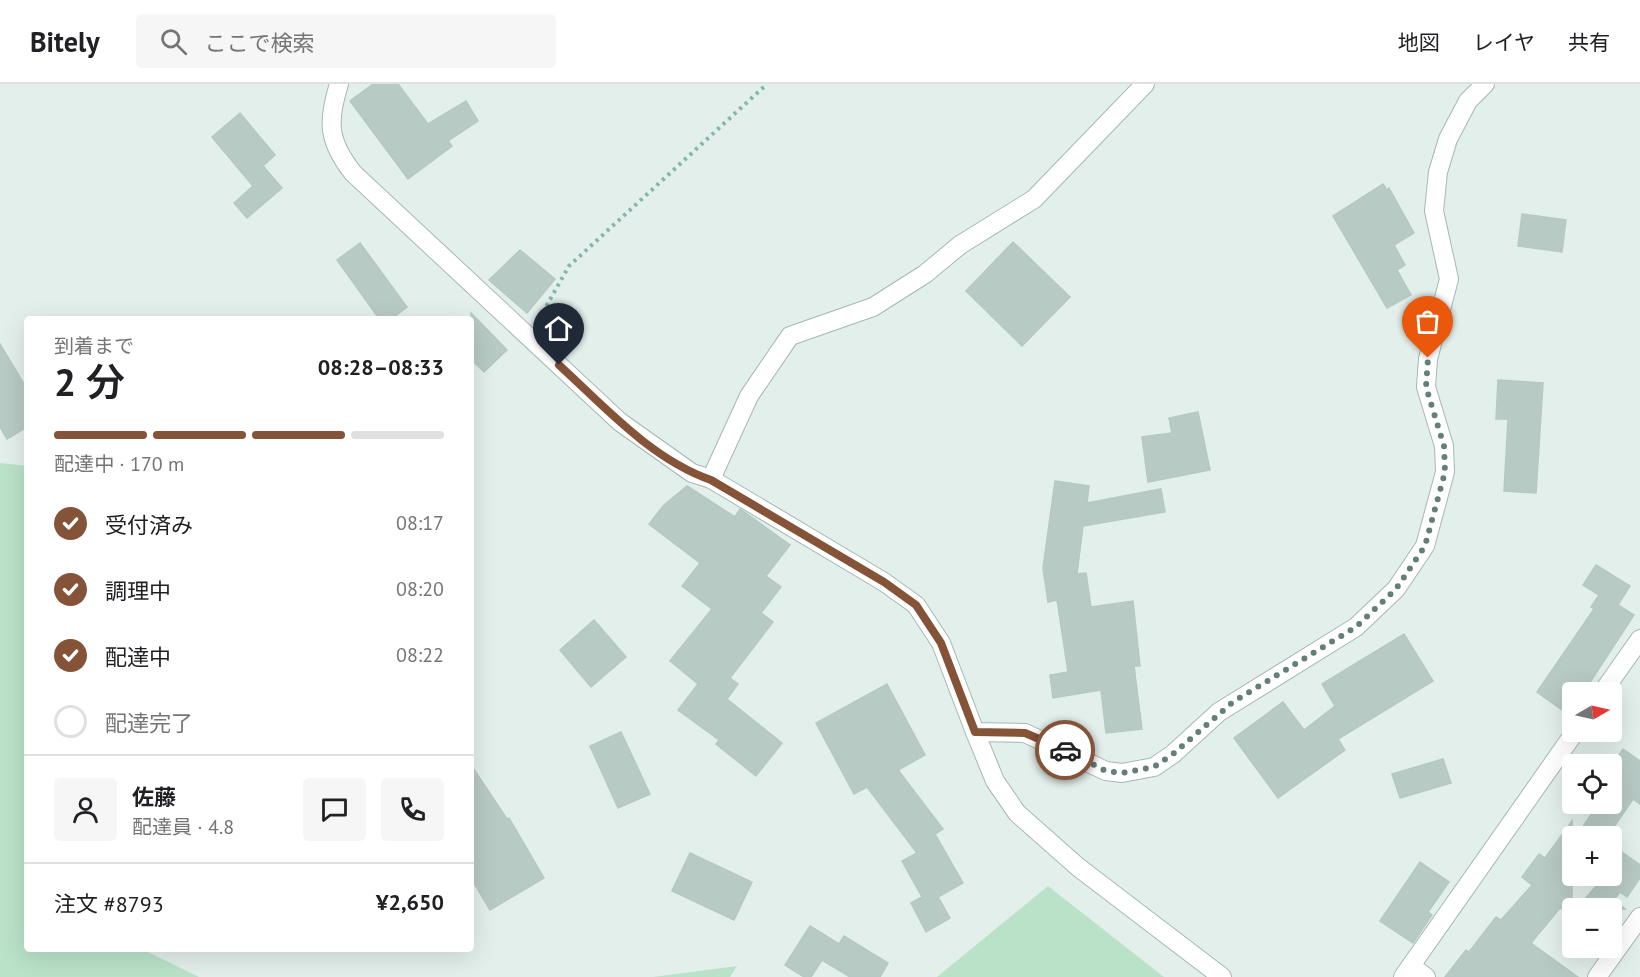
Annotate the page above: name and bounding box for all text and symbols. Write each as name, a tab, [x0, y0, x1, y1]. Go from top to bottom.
search box	[136, 14, 556, 68]
text: Bitely	[30, 23, 100, 60]
icon: search	[157, 25, 190, 58]
text: ここで検索	[205, 29, 315, 57]
text: 地図	[1398, 29, 1440, 56]
text: レイヤ	[1473, 29, 1535, 56]
text: 共有	[1568, 29, 1610, 56]
pin	[1402, 296, 1453, 358]
pin	[533, 303, 584, 365]
icon: bag	[1411, 305, 1444, 338]
icon: home	[542, 312, 575, 345]
text: 到着まで	[54, 333, 134, 359]
text: 08:28–08:33	[318, 353, 444, 381]
text: 2 分	[54, 356, 125, 407]
text: 配達中 · 170 m	[54, 451, 184, 477]
icon: check	[54, 507, 87, 540]
text: 08:17	[396, 510, 444, 536]
text: 受付済み	[105, 511, 193, 539]
icon: check	[54, 573, 87, 606]
text: 08:20	[396, 576, 444, 602]
text: 調理中	[105, 577, 171, 605]
icon: check	[54, 639, 87, 672]
text: 08:22	[396, 642, 444, 668]
text: 配達中	[105, 643, 171, 671]
north arrow	[1562, 682, 1622, 742]
map controls	[1562, 682, 1622, 958]
text: 配達完了	[105, 709, 193, 737]
courier	[1035, 720, 1095, 780]
icon: car	[1049, 734, 1082, 767]
button: locate	[1562, 754, 1622, 814]
button: person	[54, 778, 117, 841]
button: chat	[303, 778, 366, 841]
button: phone	[381, 778, 444, 841]
text: 佐藤	[132, 783, 176, 811]
text: 配達員 · 4.8	[132, 814, 234, 840]
button: +	[1562, 826, 1622, 886]
text: ¥2,650	[376, 888, 444, 916]
text: 注文 #8793	[54, 890, 164, 918]
button: −	[1562, 898, 1622, 958]

